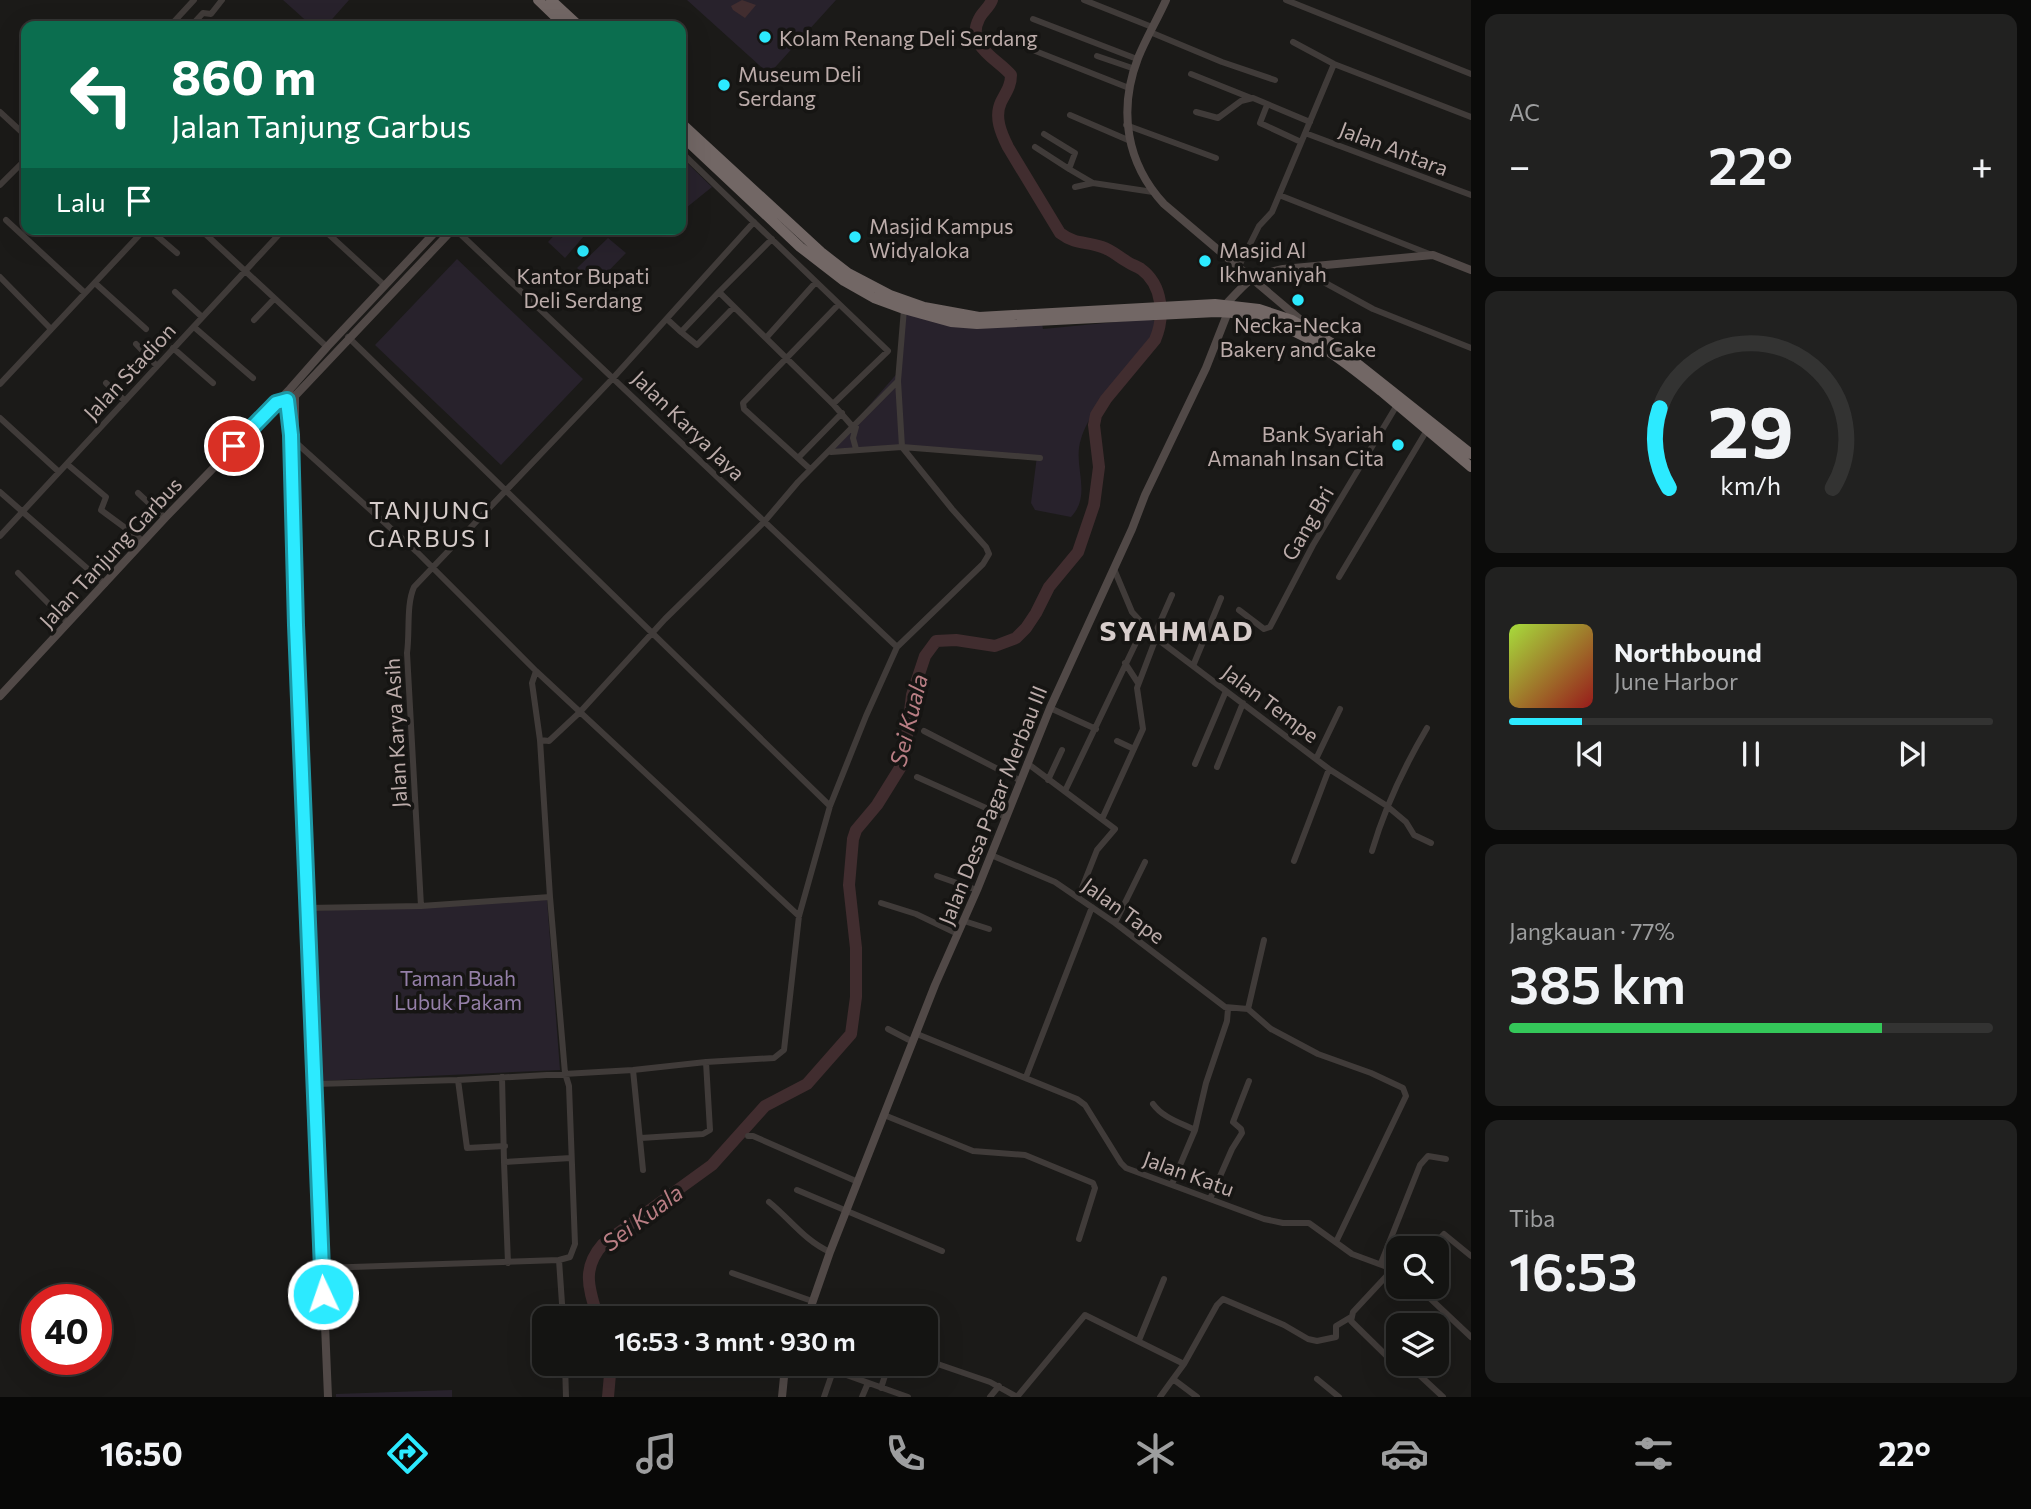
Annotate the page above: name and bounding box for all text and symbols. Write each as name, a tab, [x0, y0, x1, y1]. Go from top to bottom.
place label: Kolam Renang Deli Serdang	[779, 25, 1038, 50]
marker: Kolam Renang Deli Serdang	[757, 29, 773, 45]
text: 860 m	[171, 45, 316, 105]
icon: left	[56, 49, 147, 140]
place label: Museum Deli Serdang	[738, 61, 862, 110]
marker: Museum Deli Serdang	[716, 77, 732, 93]
text: AC	[1509, 98, 1540, 126]
text: Jalan Tanjung Garbus	[171, 105, 471, 145]
street label: Jalan Antara	[1336, 116, 1452, 180]
text: 22°	[1708, 132, 1793, 196]
text: −	[1509, 141, 1531, 188]
text: +	[1971, 141, 1993, 188]
icon: arrive	[120, 182, 158, 220]
text: Lalu	[56, 186, 106, 217]
place label: Masjid Kampus Widyaloka	[869, 213, 1013, 262]
marker: Masjid Kampus Widyaloka	[847, 229, 863, 245]
place label: Masjid Al Ikhwaniyah	[1219, 237, 1327, 286]
marker: Kantor Bupati Deli Serdang	[575, 243, 591, 259]
marker: Masjid Al Ikhwaniyah	[1197, 253, 1213, 269]
place label: Kantor Bupati Deli Serdang	[516, 263, 650, 312]
marker: Necka-Necka Bakery and Cake	[1290, 292, 1306, 308]
place label: Necka-Necka Bakery and Cake	[1220, 312, 1376, 361]
street label: Jalan Stadion	[78, 317, 180, 425]
street label: Jalan Karya Jaya	[627, 365, 751, 485]
text: 29	[1708, 384, 1794, 473]
pin	[204, 416, 264, 476]
place label: Bank Syariah Amanah Insan Cita	[1207, 421, 1384, 470]
icon: arrive	[215, 427, 253, 465]
marker: Bank Syariah Amanah Insan Cita	[1390, 437, 1406, 453]
text: km/h	[1721, 470, 1781, 500]
street label: Jalan Tanjung Garbus	[34, 471, 186, 633]
street label: Gang Bri	[1276, 482, 1338, 564]
district label: TANJUNG GARBUS I	[368, 495, 492, 552]
district label: SYAHMAD	[1099, 613, 1255, 647]
text: Northbound	[1614, 636, 1762, 667]
street label: Jalan Karya Asih	[379, 657, 411, 809]
street label: Jalan Tempe	[1218, 659, 1324, 747]
text: June Harbor	[1614, 667, 1738, 695]
water label: Sei Kuala	[883, 671, 933, 769]
street label: Jalan Desa Pagar Merbau III	[933, 682, 1051, 928]
icon: previous	[1571, 735, 1609, 773]
icon: pause	[1732, 735, 1770, 773]
icon: next	[1893, 735, 1931, 773]
street label: Jalan Tape	[1078, 872, 1170, 948]
text: Jangkauan · 77%	[1509, 917, 1675, 945]
text: 385 km	[1509, 951, 1686, 1015]
park label: Taman Buah Lubuk Pakam	[394, 965, 522, 1014]
street label: Jalan Katu	[1140, 1145, 1238, 1201]
water label: Sei Kuala	[596, 1178, 688, 1256]
text: Tiba	[1509, 1204, 1555, 1232]
map controls	[1386, 1236, 1449, 1376]
button: search	[1386, 1236, 1449, 1299]
text: 16:53	[1509, 1238, 1638, 1302]
position arrow	[286, 1257, 360, 1331]
speed limit sign: 40	[21, 1284, 112, 1375]
button: layers	[1386, 1313, 1449, 1376]
text: 16:53 · 3 mnt · 930 m	[614, 1325, 856, 1356]
icon: directions	[383, 1429, 432, 1478]
icon: music	[632, 1429, 681, 1478]
icon: phone	[881, 1429, 930, 1478]
icon: climate	[1131, 1429, 1180, 1478]
icon: car	[1380, 1429, 1429, 1478]
icon: filters	[1629, 1429, 1678, 1478]
text: 16:50	[100, 1433, 183, 1473]
text: 22°	[1878, 1433, 1931, 1473]

